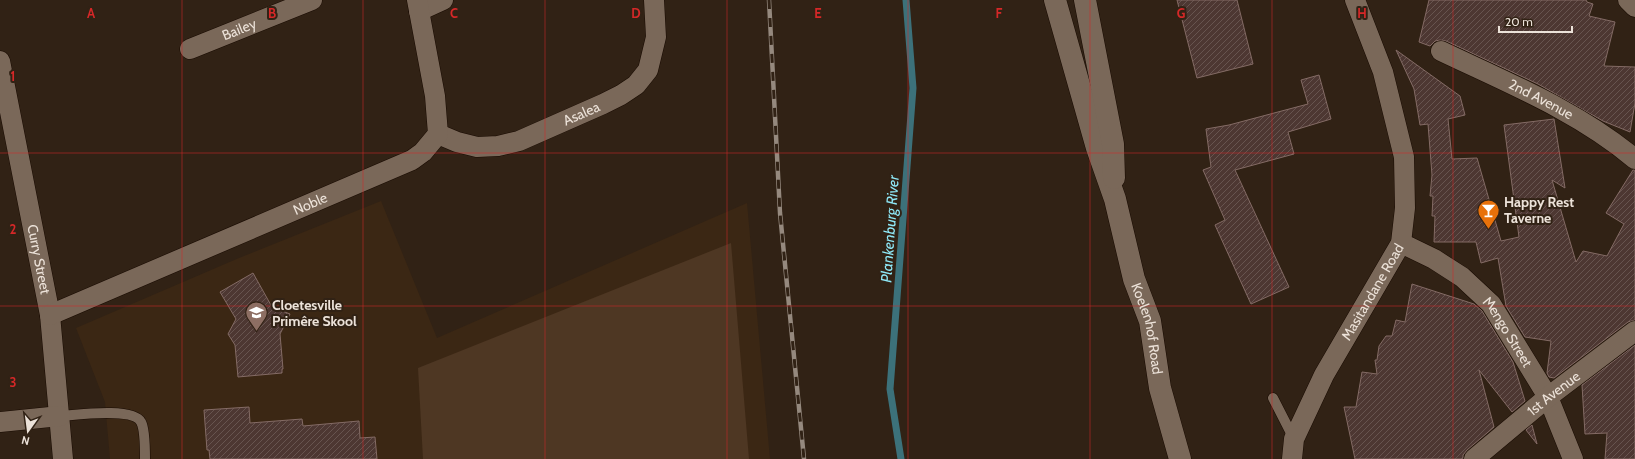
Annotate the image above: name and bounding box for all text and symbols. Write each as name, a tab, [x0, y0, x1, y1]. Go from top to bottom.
text: A	[87, 5, 96, 21]
text: B	[268, 5, 276, 21]
text: C	[450, 5, 458, 21]
text: D	[631, 5, 641, 21]
text: E	[814, 5, 822, 21]
text: F	[996, 5, 1003, 21]
text: G	[1177, 5, 1186, 21]
text: H	[1357, 5, 1367, 21]
scale bar	[1499, 8, 1572, 34]
street label: Bailey	[219, 14, 259, 44]
text: 20 m	[1505, 14, 1533, 29]
text: 1	[11, 68, 15, 84]
street label: 2nd Avenue	[1506, 75, 1577, 123]
street label: Asalea	[560, 97, 603, 129]
water label: Plankenburg River	[877, 173, 903, 283]
street label: Noble	[290, 188, 330, 219]
place label: Happy Rest Taverne	[1504, 193, 1574, 227]
bar icon: Happy Rest Taverne	[1476, 197, 1502, 230]
text: 2	[10, 221, 17, 237]
street label: Curry Street	[23, 223, 55, 296]
street label: Masitandane Road	[1337, 240, 1408, 344]
street label: Koelenhof Road	[1127, 280, 1167, 376]
street label: Mengo Street	[1479, 292, 1537, 371]
place label: Cloetesville Primêre Skool	[272, 296, 357, 330]
school or university icon: Cloetesville Primêre Skool	[243, 300, 269, 333]
street label: 1st Avenue	[1523, 367, 1584, 420]
text: 3	[9, 374, 17, 390]
north arrow	[8, 411, 48, 451]
text: N	[20, 433, 31, 448]

